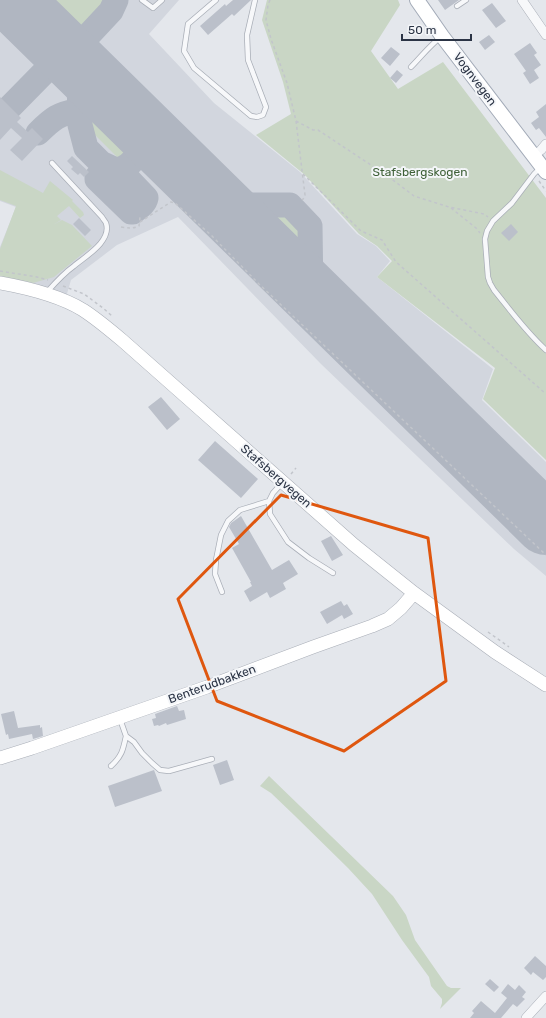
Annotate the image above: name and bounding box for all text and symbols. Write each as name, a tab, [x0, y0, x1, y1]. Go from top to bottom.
scale bar	[402, 16, 471, 42]
text: 50 m	[408, 23, 436, 37]
street label: Vognvegen	[451, 50, 499, 108]
park label: Stafsbergskogen	[373, 165, 467, 179]
street label: Stafsbergvegen	[238, 441, 314, 511]
street label: Benterudbakken	[166, 662, 258, 706]

